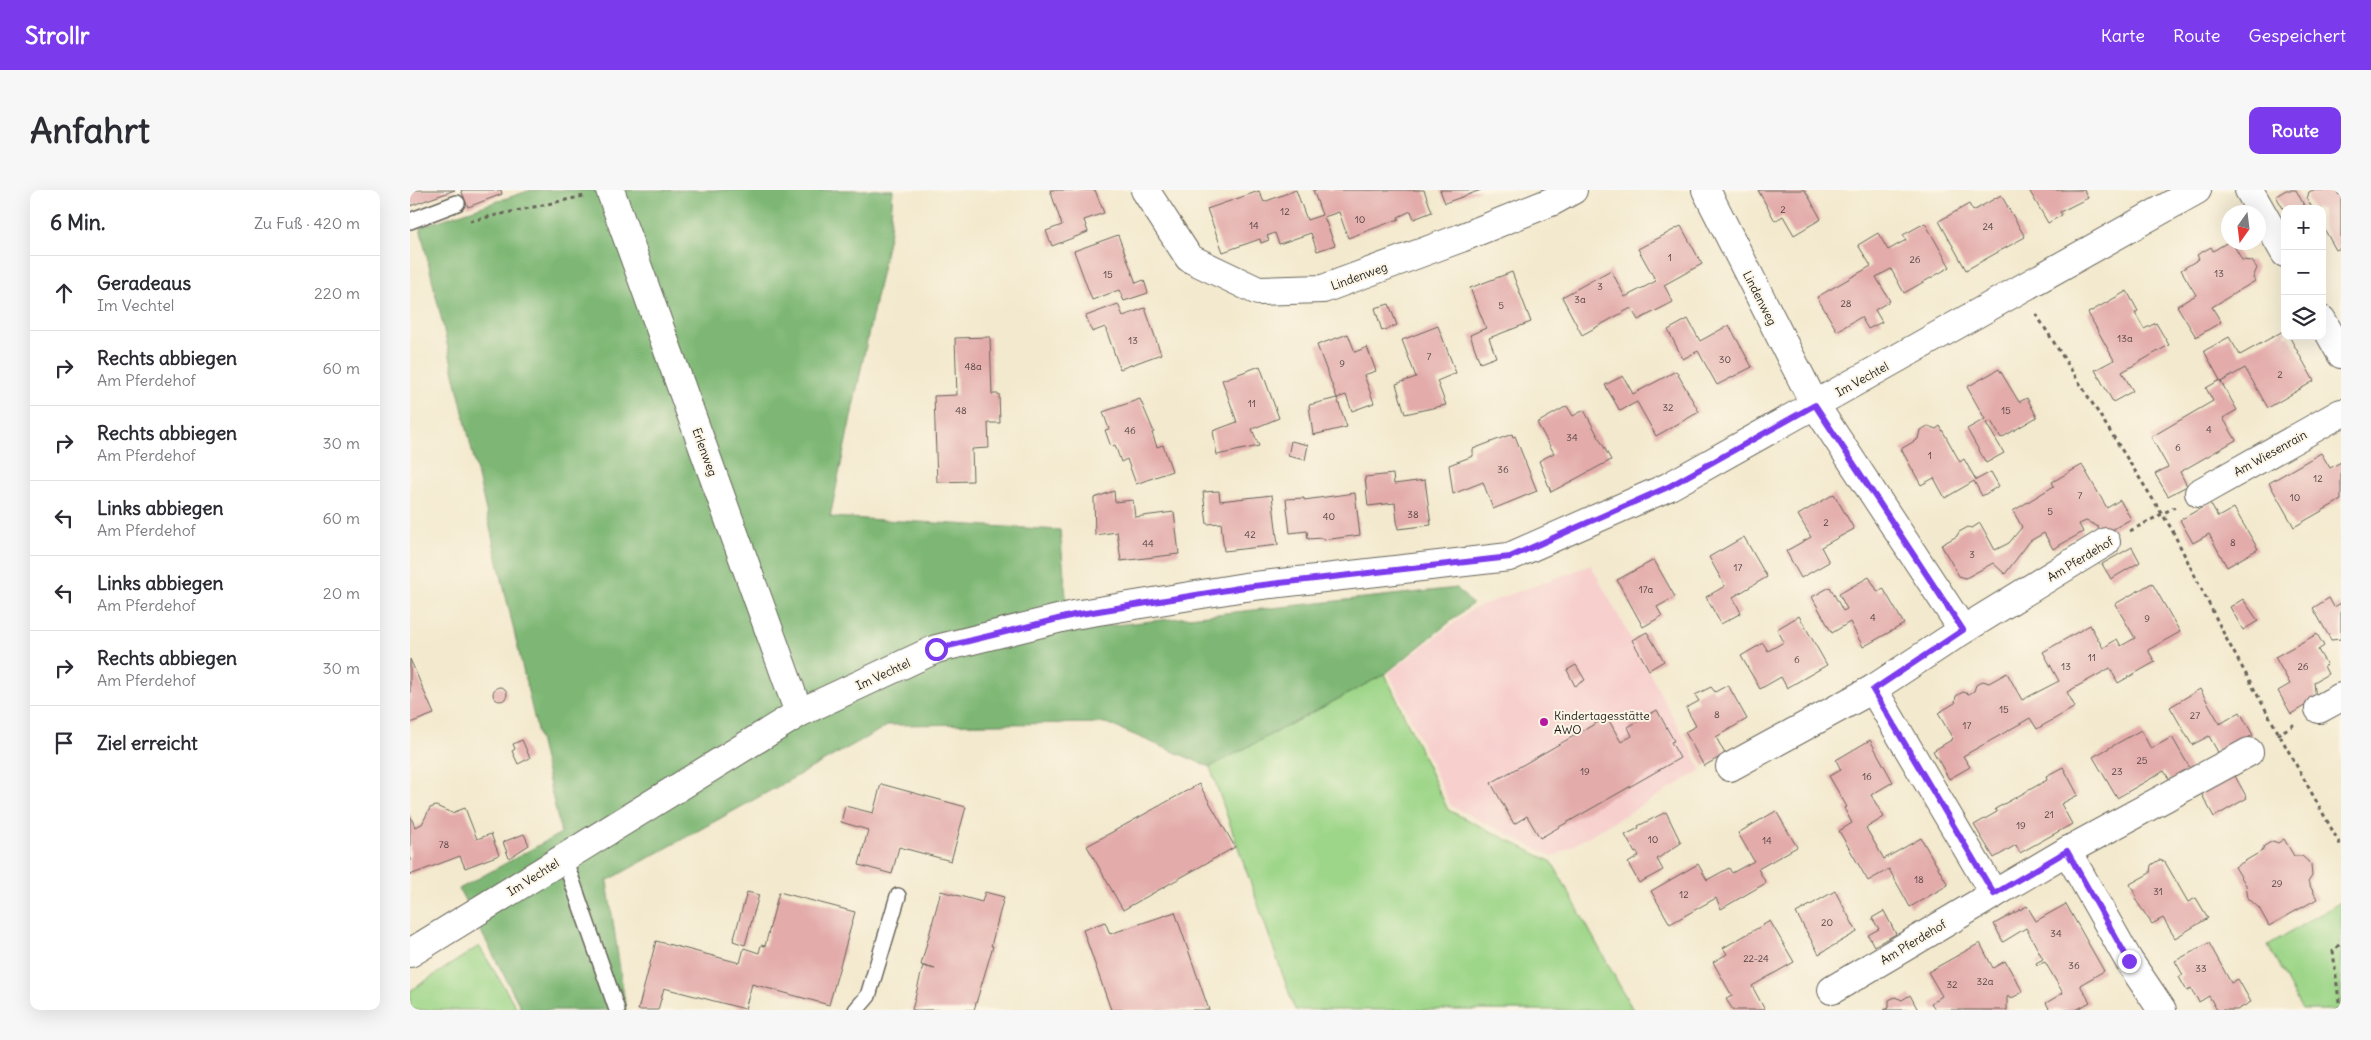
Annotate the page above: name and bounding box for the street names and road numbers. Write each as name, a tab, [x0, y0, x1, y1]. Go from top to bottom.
street label: Lindenweg	[1329, 259, 1389, 293]
street label: Lindenweg	[1740, 268, 1780, 328]
street label: Im Vechtel	[1833, 358, 1891, 400]
street label: Erlenweg	[689, 426, 721, 478]
street label: Am Wiesenrain	[2231, 427, 2309, 479]
street label: Am Pferdehof	[2044, 533, 2117, 585]
street label: Im Vechtel	[854, 655, 912, 693]
street label: Im Vechtel	[504, 855, 562, 899]
street label: Am Pferdehof	[1877, 916, 1950, 968]

